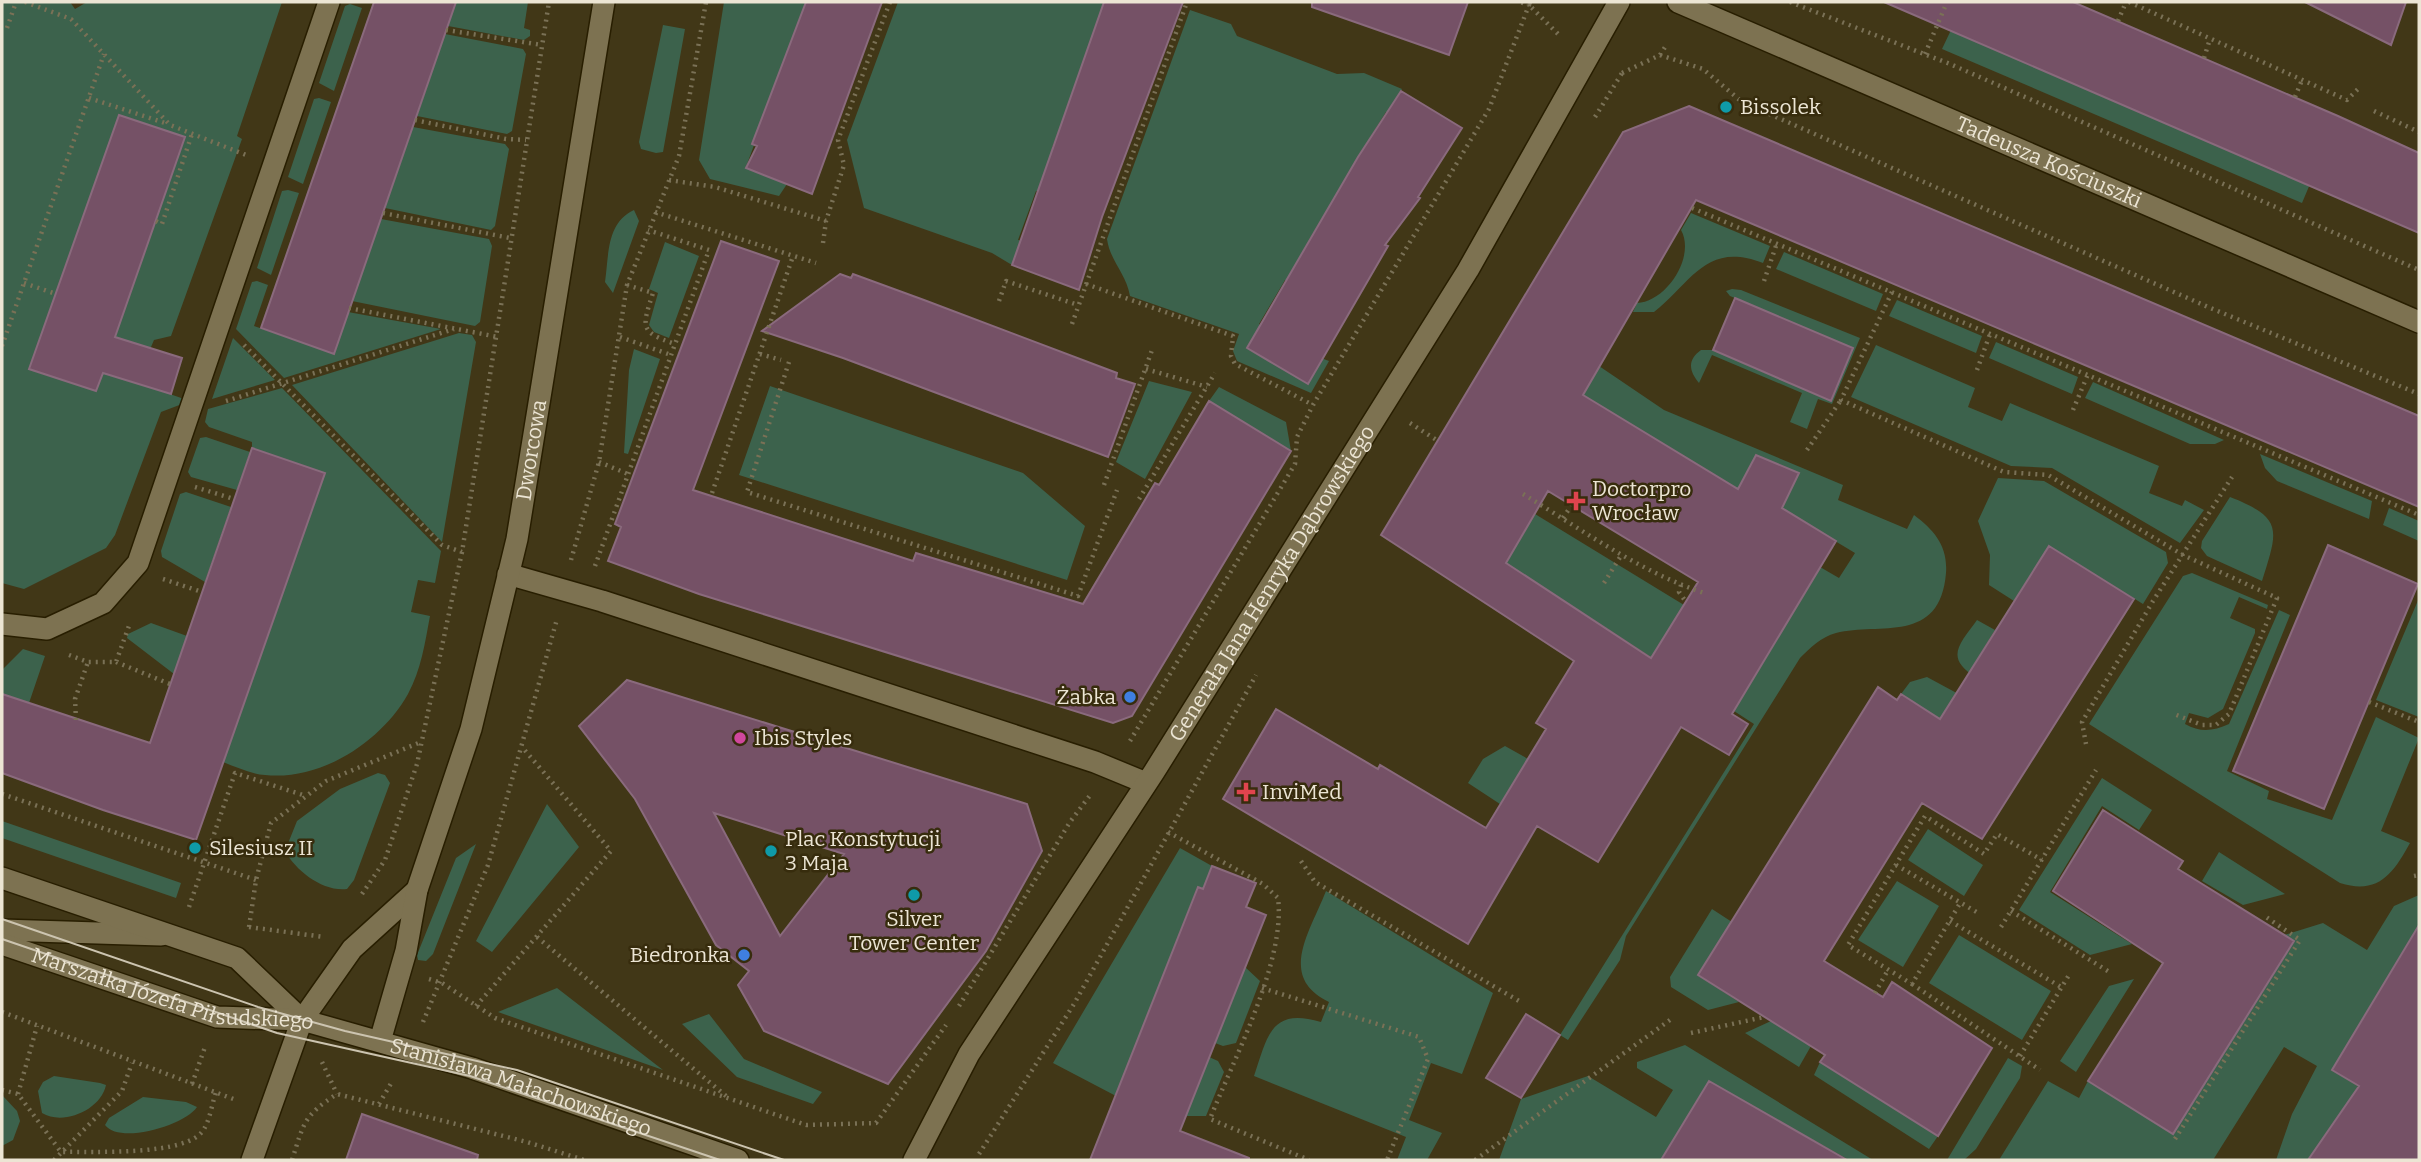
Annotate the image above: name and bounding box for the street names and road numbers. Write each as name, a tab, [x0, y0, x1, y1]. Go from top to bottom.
street label: Tadeusza Kościuszki	[1952, 111, 2146, 214]
street label: Dworcowa	[510, 397, 552, 503]
street label: Generała Jana Henryka Dąbrowskiego	[1163, 421, 1381, 747]
street label: Marszałka Józefa Piłsudskiego	[28, 942, 317, 1036]
street label: Stanisława Małachowskiego	[387, 1032, 655, 1142]

